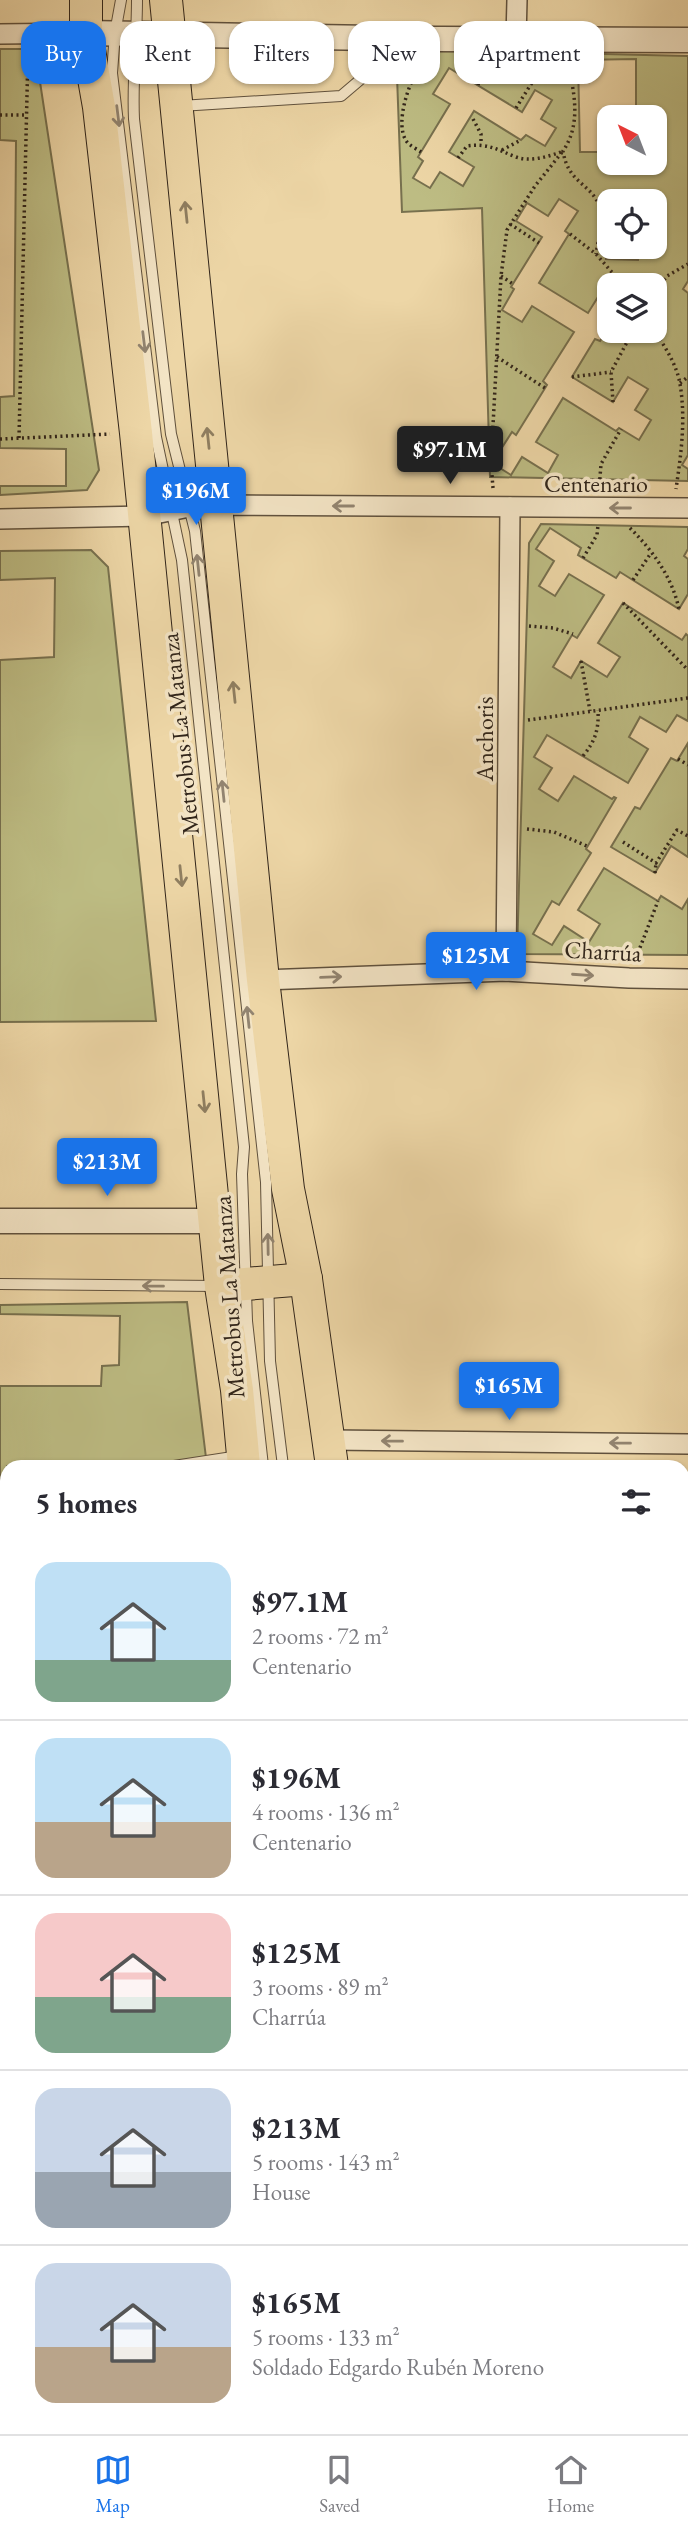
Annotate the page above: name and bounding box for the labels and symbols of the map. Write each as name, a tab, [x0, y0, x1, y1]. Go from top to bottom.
one-way arrow	[111, 105, 124, 127]
north arrow	[597, 105, 667, 175]
one-way arrow	[179, 201, 192, 224]
one-way arrow	[138, 330, 151, 353]
pin: $97.1M	[393, 426, 507, 486]
one-way arrow	[201, 427, 214, 450]
pin: $196M	[147, 468, 245, 527]
street label: Centenario	[544, 468, 648, 499]
one-way arrow	[332, 499, 355, 512]
one-way arrow	[609, 501, 632, 515]
one-way arrow	[192, 554, 205, 577]
street label: Metrobus La Matanza	[154, 631, 206, 837]
one-way arrow	[227, 682, 240, 704]
street label: Anchoris	[469, 697, 500, 782]
one-way arrow	[217, 780, 230, 803]
one-way arrow	[175, 864, 188, 887]
pin: $125M	[427, 932, 525, 992]
street label: Charrúa	[564, 934, 643, 969]
one-way arrow	[571, 969, 594, 982]
one-way arrow	[319, 971, 342, 984]
one-way arrow	[241, 1006, 254, 1029]
one-way arrow	[197, 1091, 210, 1113]
pin: $213M	[58, 1138, 156, 1198]
street label: Metrobus La Matanza	[206, 1194, 252, 1399]
one-way arrow	[261, 1232, 274, 1255]
one-way arrow	[141, 1279, 164, 1293]
pin: $165M	[460, 1362, 558, 1422]
one-way arrow	[381, 1434, 404, 1448]
one-way arrow	[609, 1436, 632, 1450]

